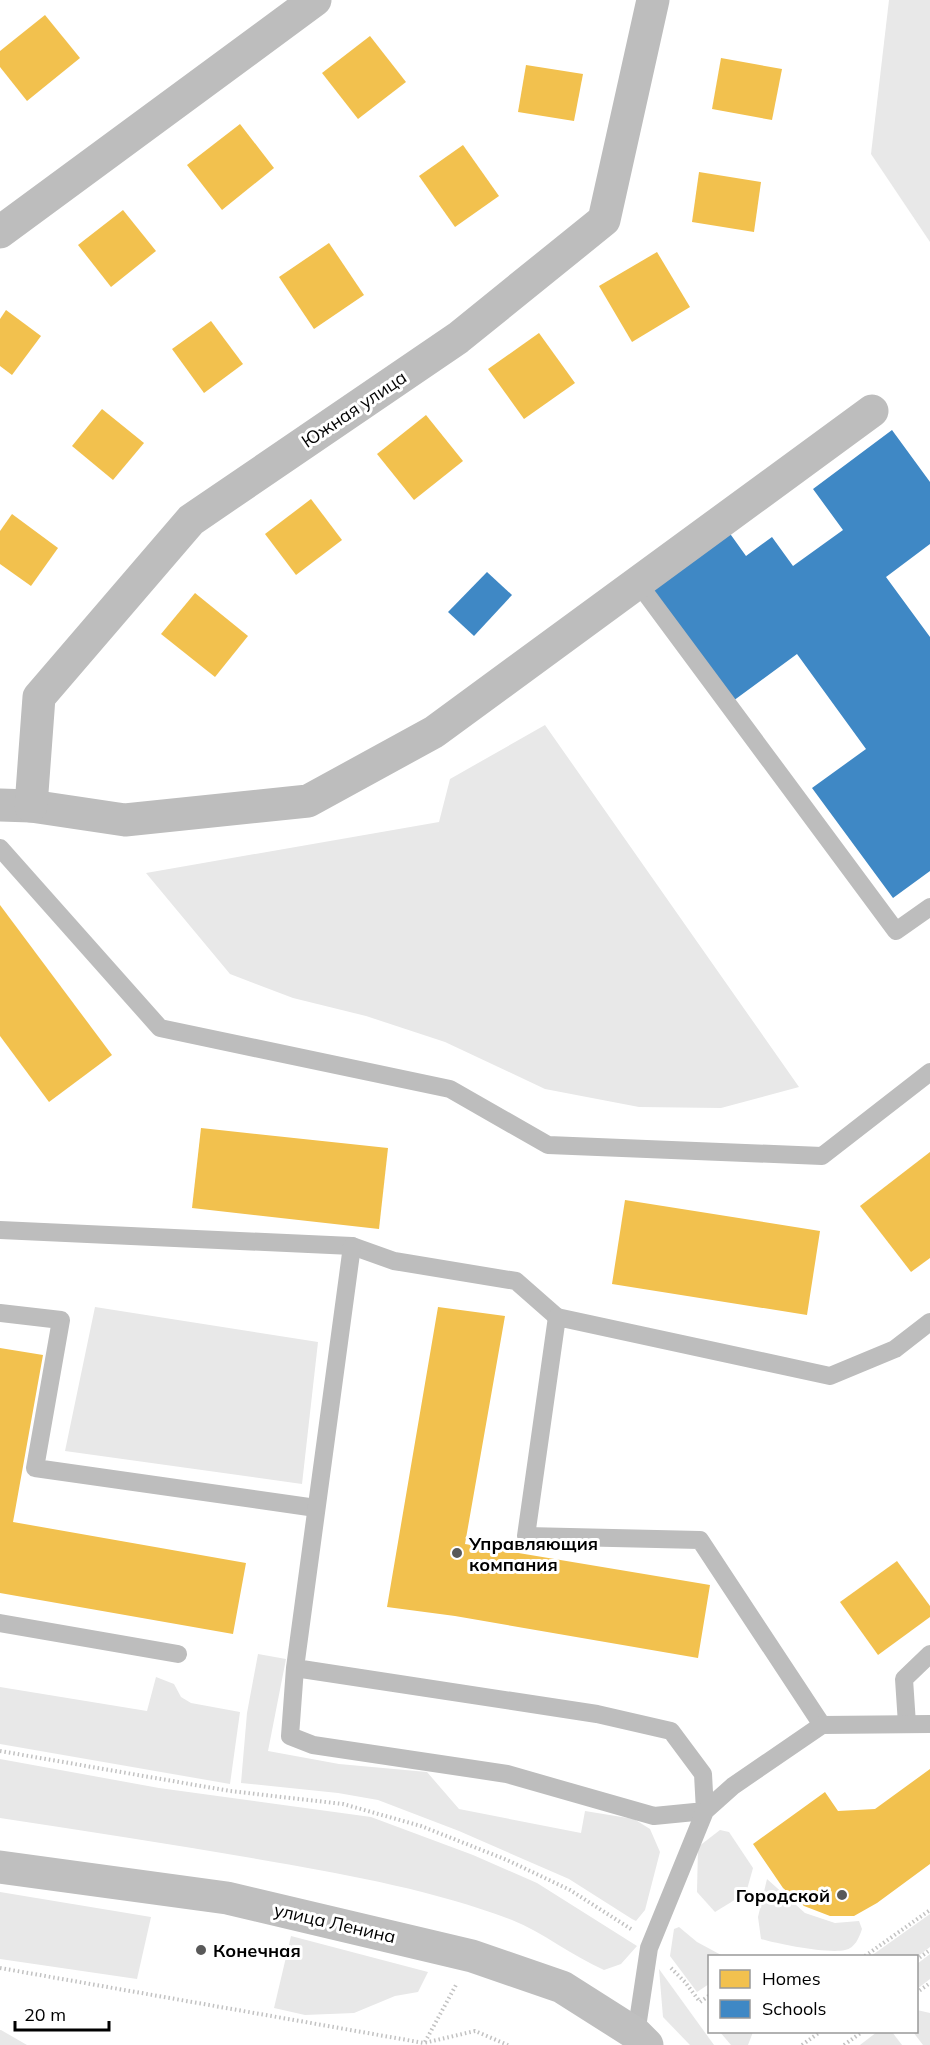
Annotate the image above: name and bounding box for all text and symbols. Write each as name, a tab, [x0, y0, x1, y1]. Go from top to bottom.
street label: Южная улица	[297, 365, 411, 453]
place label: Управляющия компания	[468, 1532, 598, 1576]
marker: Управляющия компания	[450, 1546, 464, 1560]
place label: Городской	[736, 1884, 830, 1907]
marker: Городской	[835, 1888, 849, 1902]
street label: улица Ленина	[272, 1898, 398, 1948]
place label: Конечная	[213, 1939, 301, 1962]
marker: Конечная	[194, 1943, 208, 1957]
legend	[708, 1955, 918, 2033]
text: Homes	[762, 1967, 821, 1990]
scale bar	[15, 1994, 110, 2032]
text: Schools	[762, 1997, 827, 2020]
text: 20 m	[24, 2003, 66, 2026]

